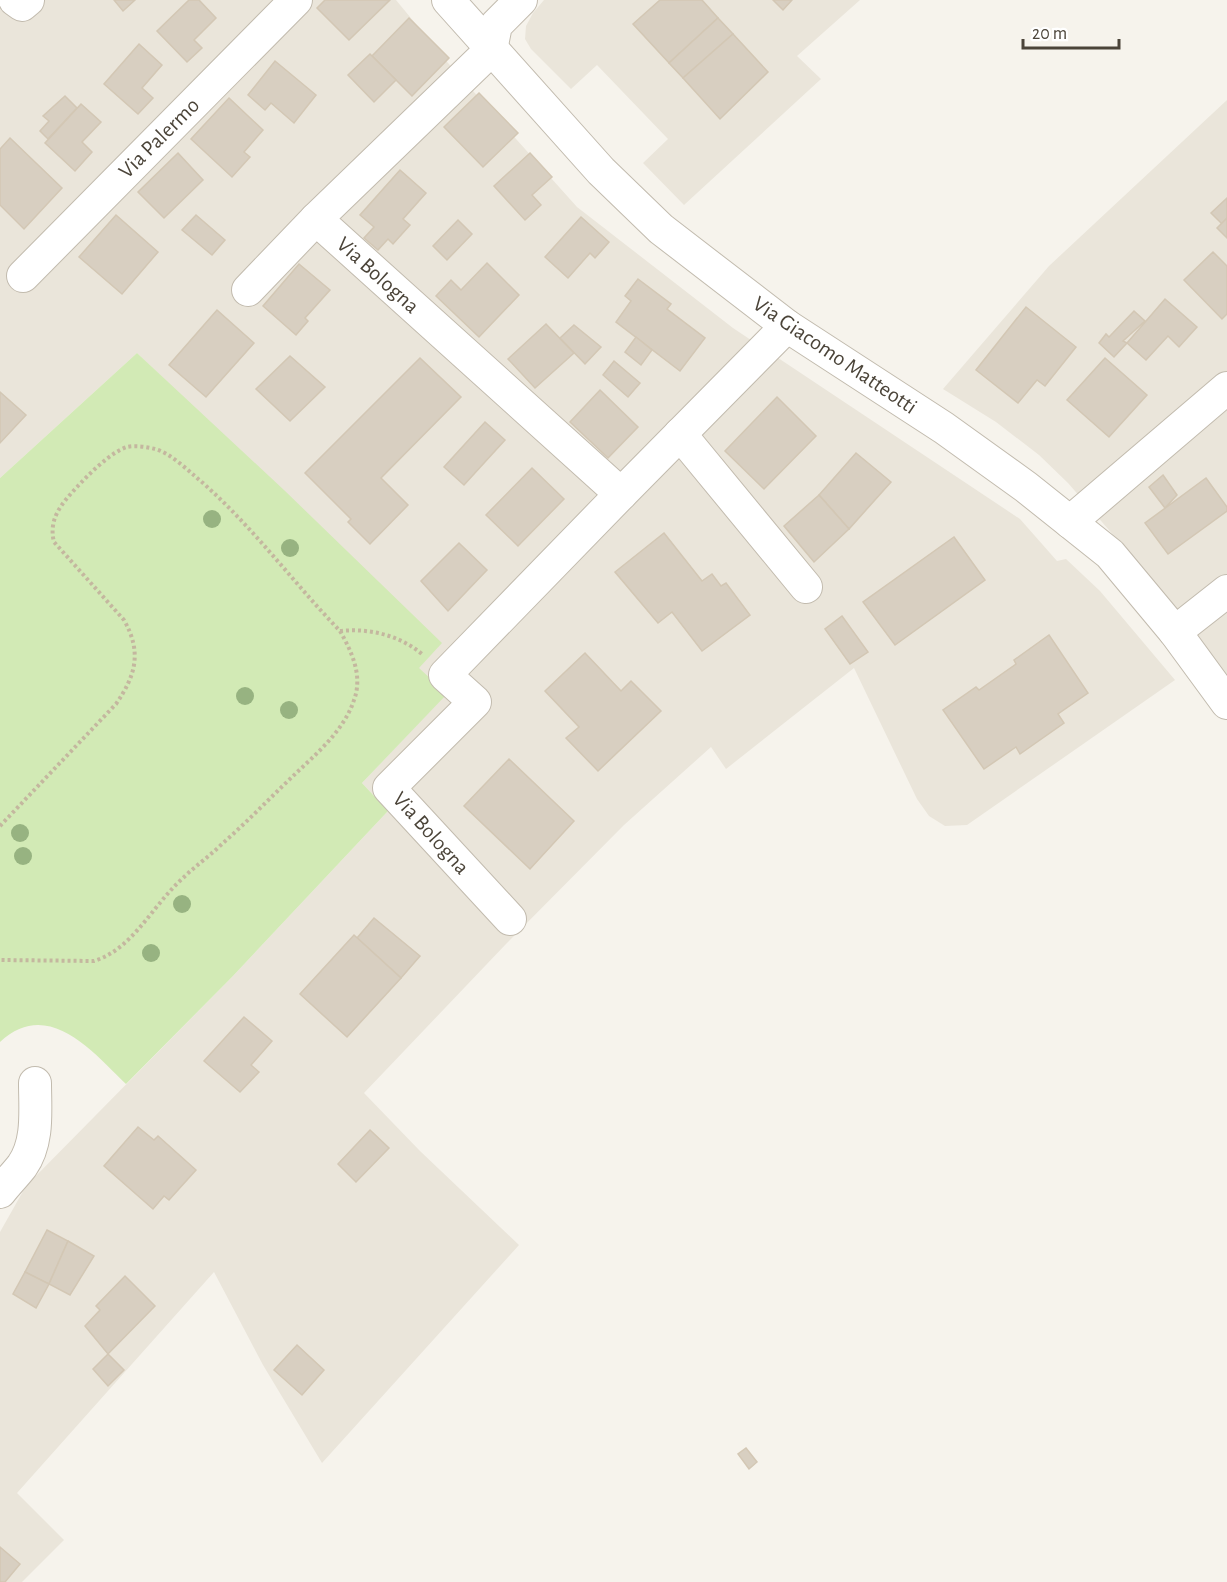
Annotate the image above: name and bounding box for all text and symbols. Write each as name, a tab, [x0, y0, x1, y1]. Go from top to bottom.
scale bar	[1023, 12, 1119, 50]
text: 20 m	[1032, 25, 1067, 43]
street label: Via Palermo	[115, 94, 203, 182]
street label: Via Bologna	[333, 233, 423, 317]
street label: Via Giacomo Matteotti	[749, 292, 921, 418]
street label: Via Bologna	[389, 788, 473, 878]

